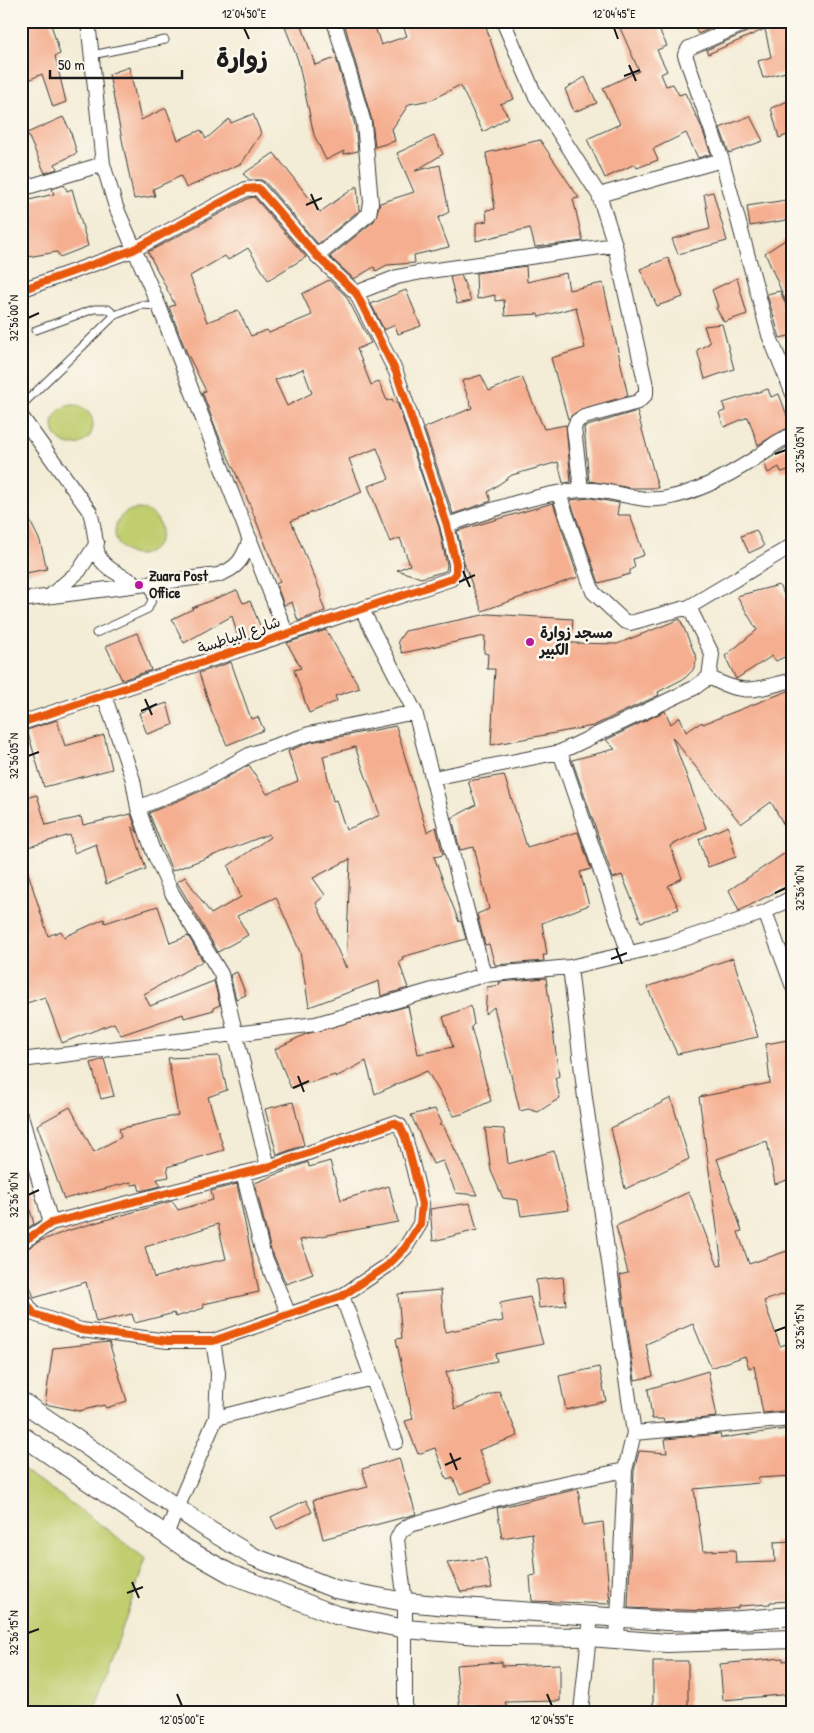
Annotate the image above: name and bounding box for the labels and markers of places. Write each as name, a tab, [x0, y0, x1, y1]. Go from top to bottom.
place label: Zuara Post Office	[149, 565, 209, 603]
marker: Zuara Post Office	[133, 579, 145, 591]
place label: مسجد زوارة الكبير	[538, 622, 613, 660]
marker: مسجد زوارة الكبير	[524, 636, 536, 648]

